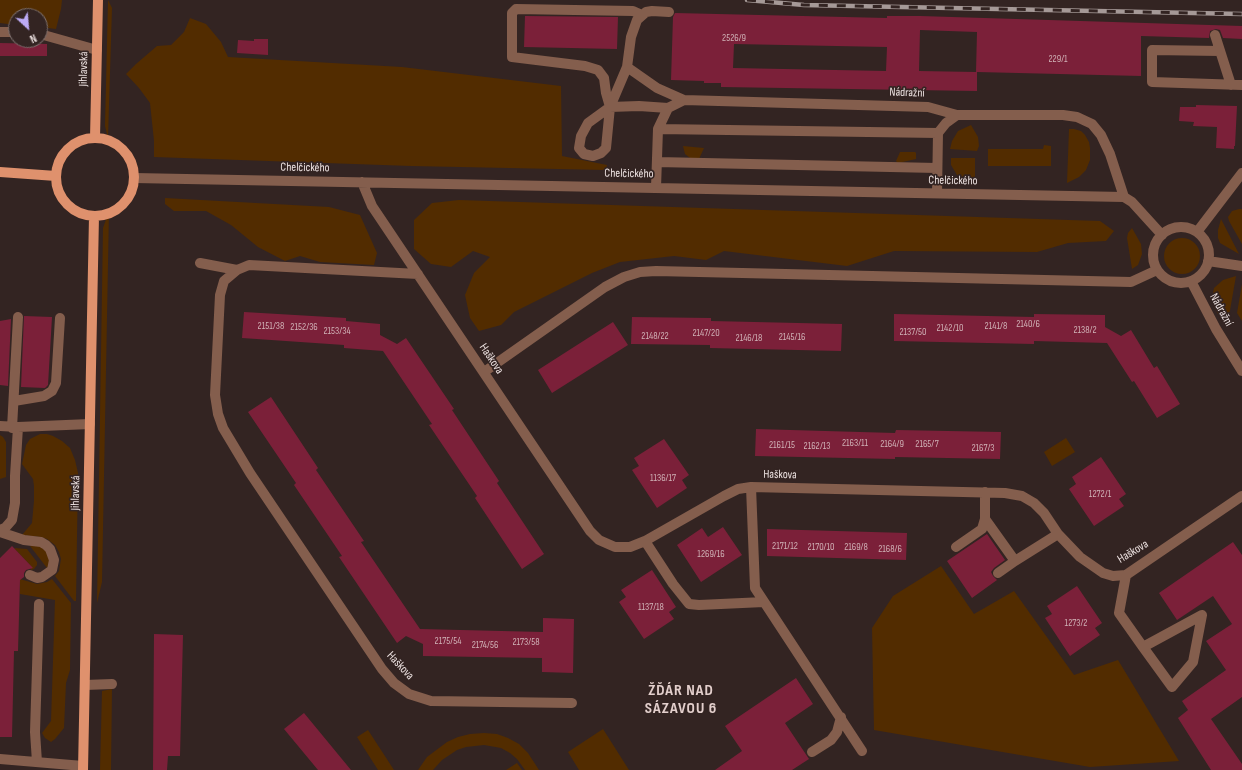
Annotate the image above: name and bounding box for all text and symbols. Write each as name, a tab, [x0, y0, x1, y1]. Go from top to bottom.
north arrow	[8, 8, 48, 48]
text: N	[28, 31, 39, 45]
house number: 2526/9	[722, 32, 746, 44]
street label: Jihlavská	[76, 52, 92, 86]
house number: 229/1	[1048, 53, 1068, 65]
street label: Nádražní	[889, 85, 925, 101]
street label: Chelčického	[280, 160, 330, 176]
street label: Chelčického	[604, 166, 654, 182]
street label: Chelčického	[928, 173, 978, 189]
street label: Nádražní	[1206, 291, 1236, 329]
house number: 2140/6	[1016, 318, 1040, 330]
house number: 2151/38	[258, 320, 284, 332]
house number: 2141/8	[985, 320, 1007, 332]
house number: 2152/36	[290, 321, 318, 333]
house number: 2142/10	[936, 322, 964, 334]
house number: 2138/2	[1073, 324, 1097, 336]
house number: 2153/34	[323, 325, 351, 337]
house number: 2137/50	[899, 326, 927, 338]
house number: 2147/20	[692, 327, 720, 339]
house number: 2148/22	[641, 330, 669, 342]
house number: 2145/16	[779, 331, 805, 343]
house number: 2146/18	[736, 332, 762, 344]
street label: Haškova	[476, 341, 506, 377]
house number: 2163/11	[842, 437, 868, 449]
house number: 2164/9	[880, 438, 904, 450]
house number: 2165/7	[915, 438, 939, 450]
house number: 2161/15	[769, 439, 795, 451]
house number: 2162/13	[803, 440, 831, 452]
house number: 2167/3	[971, 442, 995, 454]
street label: Haškova	[763, 468, 797, 482]
house number: 1136/17	[650, 472, 676, 484]
street label: Jihlavská	[68, 476, 84, 510]
house number: 1272/1	[1089, 488, 1111, 500]
street label: Haškova	[1115, 537, 1151, 567]
house number: 2171/12	[772, 540, 798, 552]
house number: 2170/10	[808, 541, 834, 553]
house number: 2169/8	[844, 541, 868, 553]
house number: 2168/6	[878, 543, 902, 555]
house number: 1269/16	[697, 548, 725, 560]
house number: 1137/18	[638, 601, 664, 613]
house number: 1273/2	[1065, 617, 1087, 629]
house number: 2175/54	[435, 635, 461, 647]
house number: 2173/58	[512, 636, 540, 648]
house number: 2174/56	[472, 639, 498, 651]
street label: Haškova	[383, 649, 417, 683]
district label: ŽĎÁR NAD SÁZAVOU 6	[645, 681, 717, 719]

